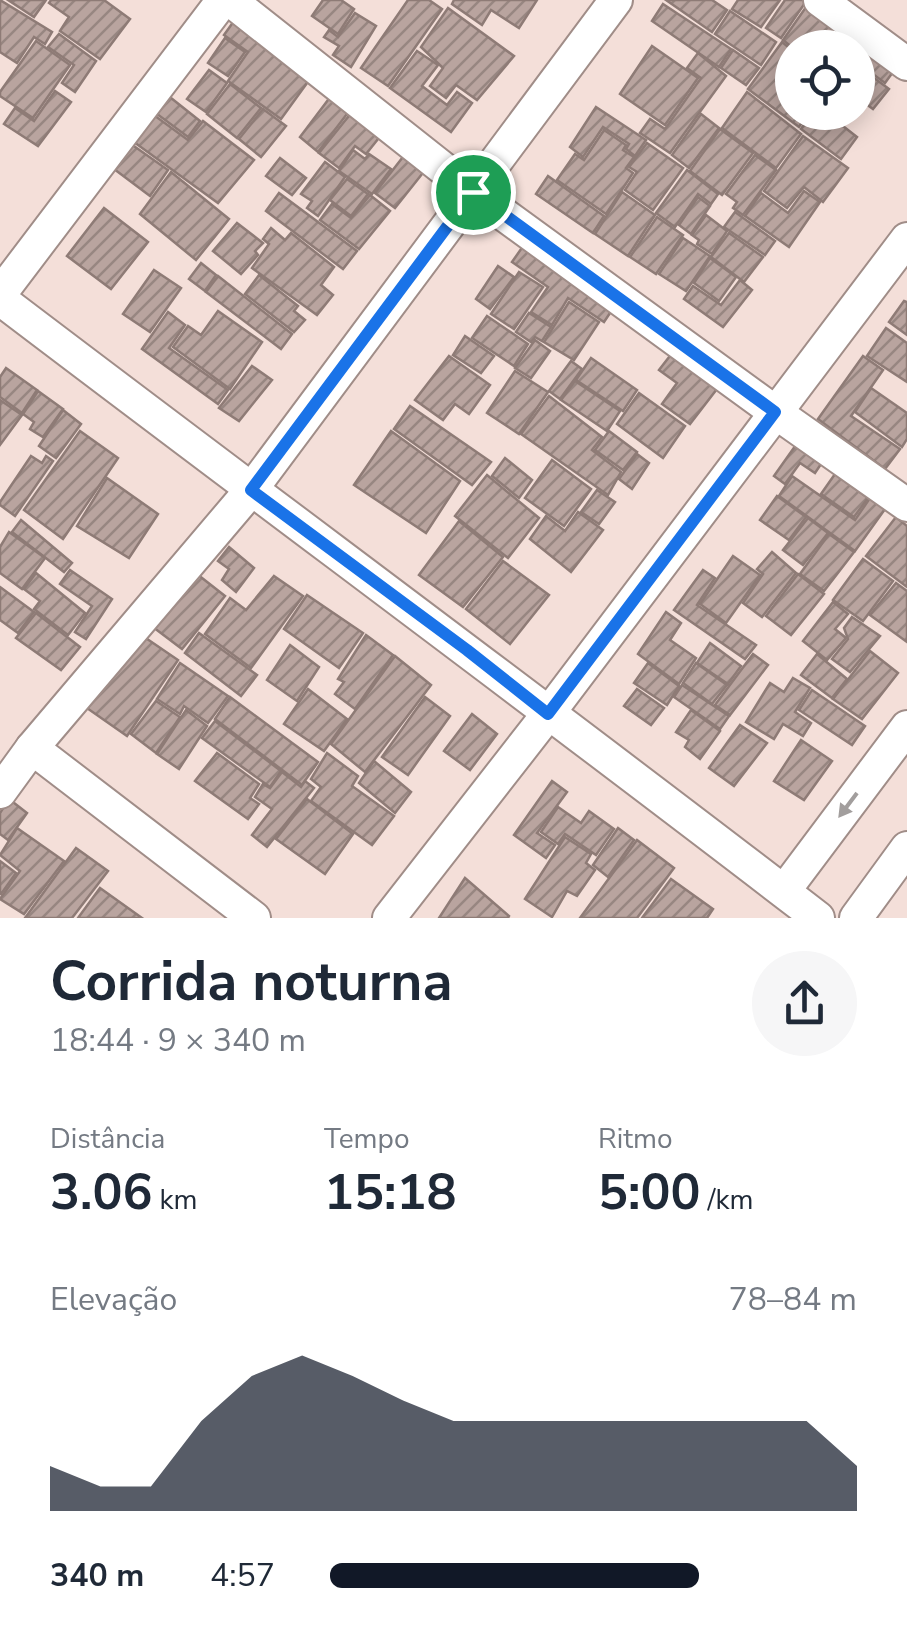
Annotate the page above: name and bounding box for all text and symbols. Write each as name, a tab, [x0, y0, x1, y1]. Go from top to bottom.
map controls	[775, 30, 875, 130]
button: locate	[775, 30, 875, 130]
pin	[431, 150, 516, 235]
icon: arrive	[446, 165, 501, 220]
one-way arrow	[839, 792, 859, 818]
text: Corrida noturna	[50, 944, 453, 1019]
button: share	[752, 951, 857, 1056]
text: 18:44 · 9 × 340 m	[50, 1019, 306, 1062]
text: Distância	[50, 1120, 165, 1158]
text: Tempo	[324, 1120, 409, 1158]
text: Ritmo	[598, 1120, 673, 1158]
text: 3.06	[50, 1158, 152, 1227]
text: 15:18	[324, 1158, 456, 1227]
text: 5:00	[598, 1158, 700, 1227]
text: km	[152, 1181, 198, 1219]
text: /km	[700, 1181, 753, 1219]
text: Elevação	[50, 1278, 177, 1321]
text: 78–84 m	[729, 1278, 857, 1321]
text: 340 m	[50, 1554, 144, 1597]
text: 4:57	[210, 1554, 275, 1597]

